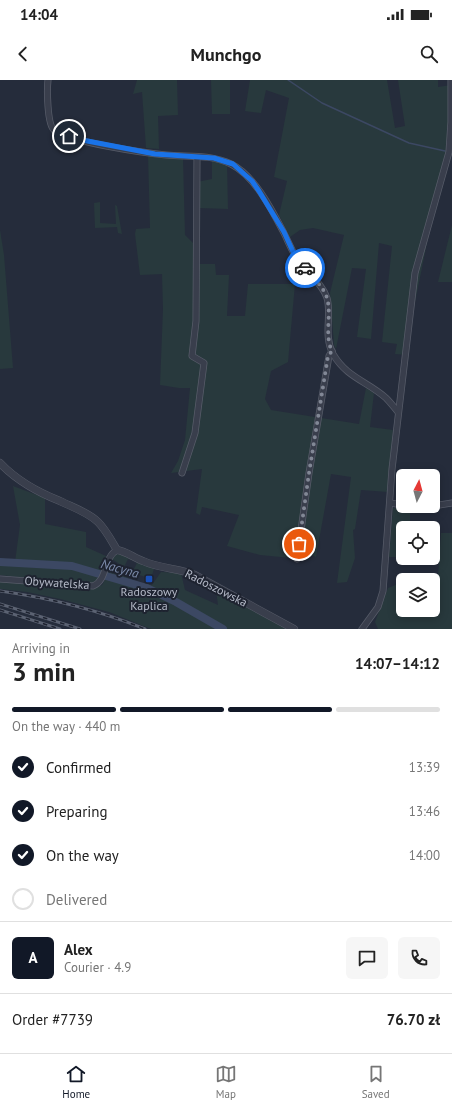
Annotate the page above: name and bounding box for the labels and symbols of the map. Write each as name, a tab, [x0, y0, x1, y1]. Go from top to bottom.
pin	[52, 119, 86, 153]
courier	[285, 248, 325, 288]
north arrow	[396, 469, 440, 513]
pin	[282, 527, 316, 561]
water label: Nacyna	[99, 555, 142, 582]
street label: Radoszowska	[183, 565, 250, 610]
street label: Obywatelska	[24, 573, 90, 592]
marker: Radoszowy Kaplica	[144, 574, 154, 584]
place label: Radoszowy Kaplica	[121, 584, 178, 613]

